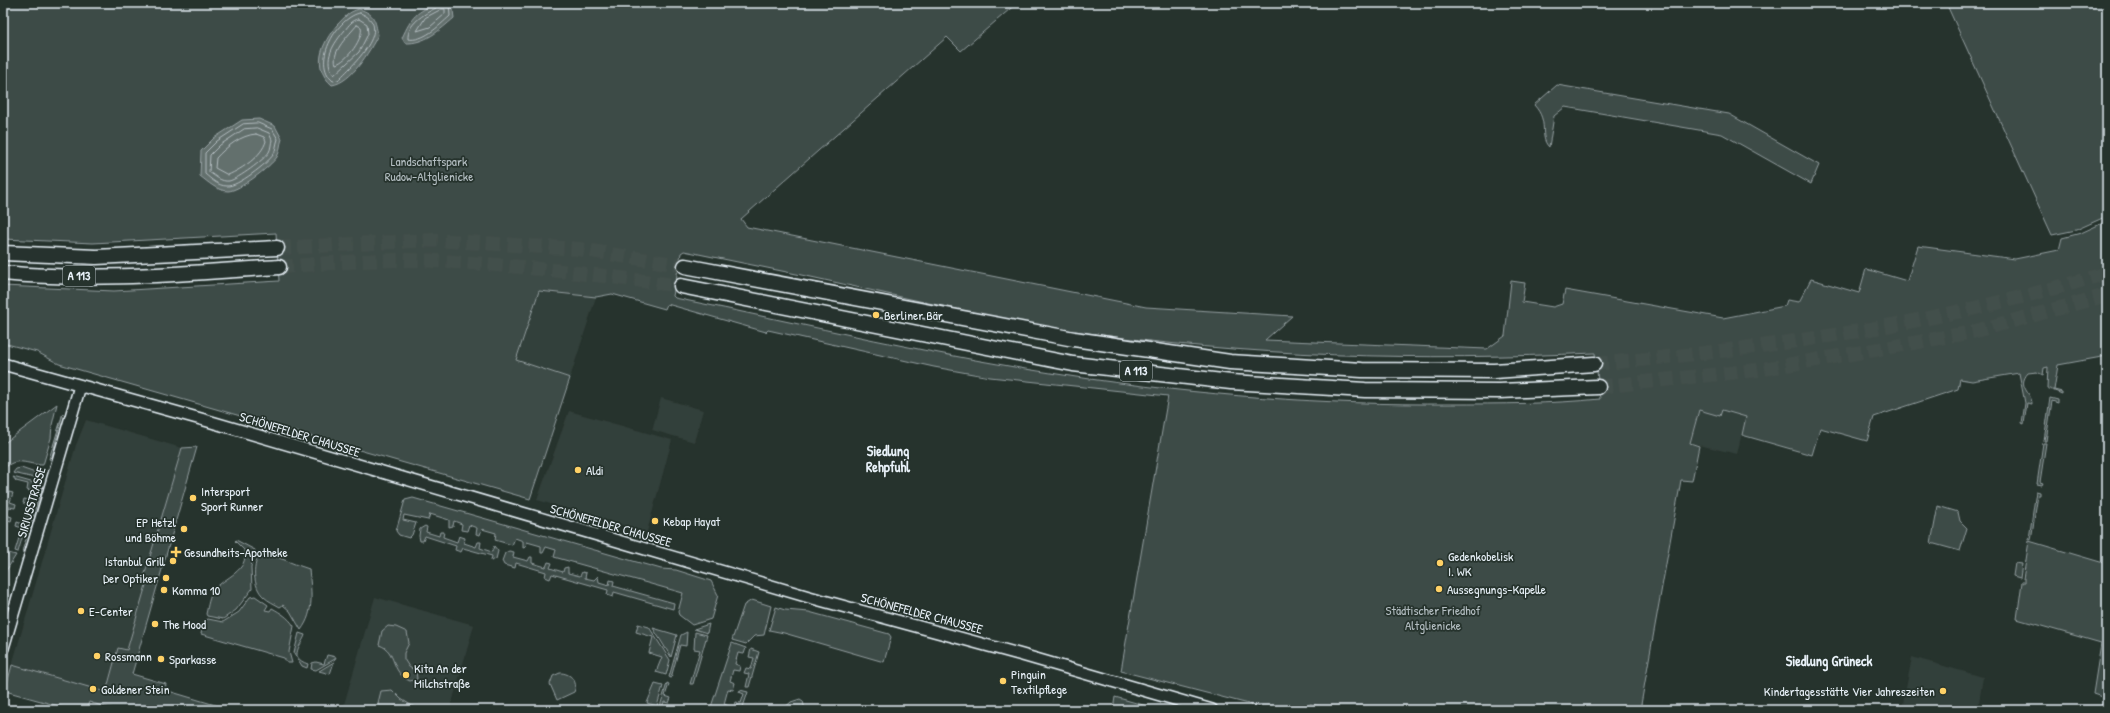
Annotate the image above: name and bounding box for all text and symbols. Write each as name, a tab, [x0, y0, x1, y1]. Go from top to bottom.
park label: Landschaftspark Rudow-Altglienicke	[385, 152, 473, 185]
road number: A 113	[63, 266, 95, 286]
place label: Berliner Bär	[884, 306, 943, 324]
marker: Berliner Bär	[871, 310, 881, 320]
road number: A 113	[1120, 361, 1152, 381]
street label: SCHÖNEFELDER CHAUSSEE	[237, 407, 363, 461]
district label: Siedlung Rehpfuhl	[866, 441, 910, 478]
place label: Aldi	[586, 461, 604, 479]
street label: SIRIUSSTRASSE	[12, 464, 50, 540]
marker: Aldi	[573, 465, 583, 475]
place label: Intersport Sport Runner	[201, 482, 263, 515]
marker: Intersport Sport Runner	[188, 493, 198, 503]
street label: SCHÖNEFELDER CHAUSSEE	[548, 499, 674, 551]
place label: Kebap Hayat	[663, 512, 721, 530]
place label: EP Hetzl und Böhme	[126, 513, 177, 546]
marker: Kebap Hayat	[650, 516, 660, 526]
marker: EP Hetzl und Böhme	[179, 524, 189, 534]
place label: Gesundheits-Apotheke	[184, 543, 288, 561]
marker: Gesundheits-Apotheke	[171, 547, 181, 557]
place label: Gedenkobelisk I. WK	[1448, 547, 1514, 580]
place label: Istanbul Grill	[105, 552, 165, 570]
marker: Istanbul Grill	[168, 556, 178, 566]
marker: Gedenkobelisk I. WK	[1435, 558, 1445, 568]
place label: Der Optiker	[103, 569, 158, 587]
marker: Der Optiker	[161, 573, 171, 583]
place label: Aussegnungs-Kapelle	[1447, 580, 1546, 598]
place label: Komma 10	[172, 581, 221, 599]
marker: Aussegnungs-Kapelle	[1434, 584, 1444, 594]
marker: Komma 10	[159, 585, 169, 595]
street label: SCHÖNEFELDER CHAUSSEE	[859, 588, 985, 638]
park label: Städtischer Friedhof Altglienicke	[1385, 601, 1481, 634]
place label: E-Center	[89, 602, 133, 620]
marker: E-Center	[76, 606, 86, 616]
place label: The Mood	[163, 615, 206, 633]
marker: The Mood	[150, 619, 160, 629]
place label: Rossmann	[105, 647, 152, 665]
place label: Sparkasse	[169, 650, 216, 668]
marker: Rossmann	[92, 651, 102, 661]
district label: Siedlung Grüneck	[1786, 651, 1872, 672]
marker: Sparkasse	[156, 654, 166, 664]
place label: Kita An der Milchstraße	[414, 659, 470, 692]
place label: Pinguin Textilpflege	[1011, 665, 1067, 698]
marker: Kita An der Milchstraße	[401, 670, 411, 680]
marker: Pinguin Textilpflege	[998, 676, 1008, 686]
place label: Goldener Stein	[101, 680, 170, 698]
place label: Kindertagesstätte Vier Jahreszeiten	[1764, 682, 1935, 700]
marker: Goldener Stein	[88, 684, 98, 694]
marker: Kindertagesstätte Vier Jahreszeiten	[1938, 686, 1948, 696]

